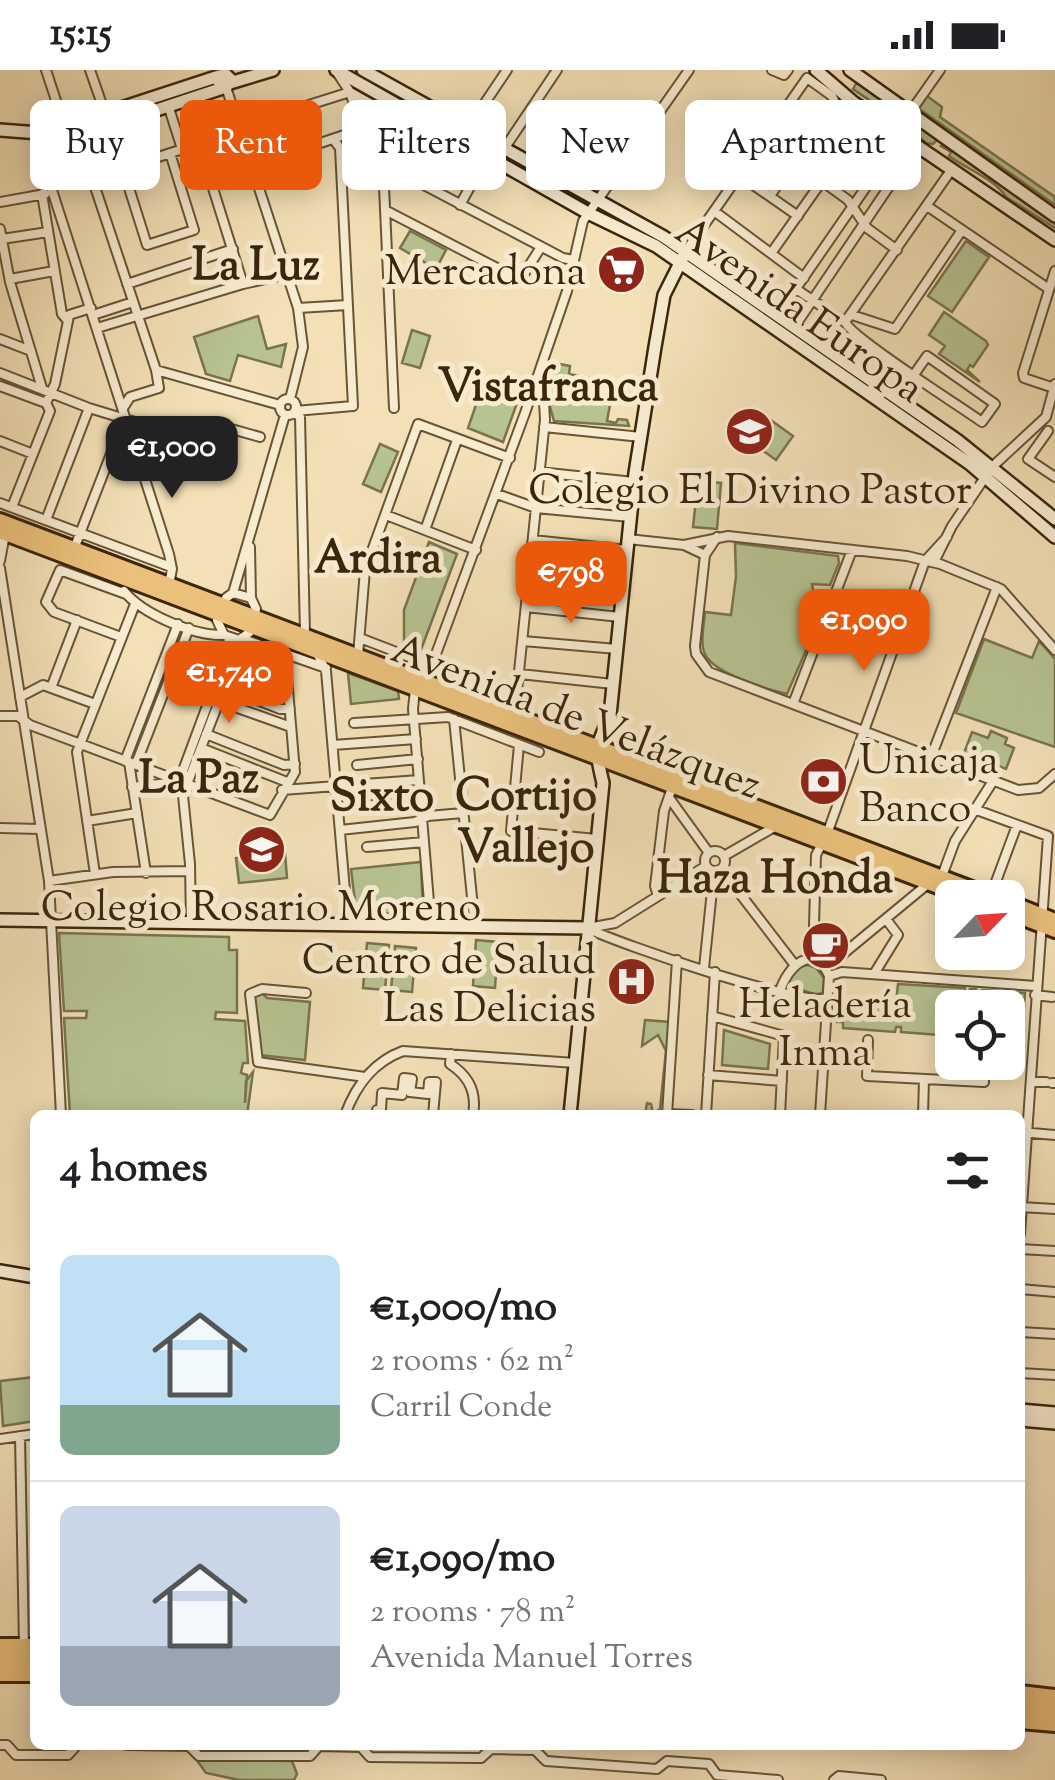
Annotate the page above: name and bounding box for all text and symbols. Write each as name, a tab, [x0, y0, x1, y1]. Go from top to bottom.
text: 15:15	[50, 8, 112, 62]
chip: Buy	[30, 100, 160, 190]
chip: Rent	[180, 100, 322, 190]
chip: Filters	[342, 100, 506, 190]
chip: New	[526, 100, 665, 190]
chip: Apartment	[685, 100, 921, 190]
street label: Avenida Europa	[662, 204, 935, 420]
district label: La Luz	[192, 236, 320, 301]
supermarket icon: Mercadona	[595, 243, 647, 295]
place label: Mercadona	[384, 244, 586, 304]
district label: Vistafranca	[438, 357, 659, 422]
school or university icon: Colegio El Divino Pastor	[724, 406, 776, 458]
pin: €1,000	[91, 416, 253, 501]
text: €1,000	[128, 425, 216, 471]
place label: Colegio El Divino Pastor	[528, 463, 972, 523]
district label: Ardira	[314, 529, 442, 594]
pin: €798	[512, 541, 630, 626]
text: €798	[538, 550, 604, 596]
pin: €1,090	[783, 589, 945, 674]
text: €1,090	[820, 598, 908, 644]
street label: Avenida de Velázquez	[382, 622, 769, 818]
pin: €1,740	[148, 641, 310, 726]
text: €1,740	[186, 650, 272, 696]
place label: Unicaja Banco	[859, 733, 999, 841]
district label: La Paz	[139, 749, 259, 814]
bank icon: Unicaja Banco	[798, 756, 850, 808]
district label: Cortijo Vallejo	[455, 766, 597, 883]
district label: Sixto	[330, 767, 434, 832]
school or university icon: Colegio Rosario Moreno	[235, 823, 287, 875]
district label: Haza Honda	[657, 849, 893, 914]
place label: Colegio Rosario Moreno	[41, 880, 481, 940]
north arrow	[935, 880, 1025, 970]
map controls	[935, 880, 1025, 1080]
cafe icon: Heladería Inma	[799, 920, 851, 972]
place label: Centro de Salud Las Delicias	[302, 933, 596, 1041]
hospital icon: Centro de Salud Las Delicias	[605, 956, 657, 1008]
place label: Heladería Inma	[739, 977, 912, 1085]
button: locate	[935, 990, 1025, 1080]
text: 4 homes	[60, 1140, 208, 1200]
icon: filters	[940, 1143, 995, 1198]
text: €1,000/mo	[370, 1279, 557, 1339]
icon: home	[140, 1295, 260, 1415]
text: 2 rooms · 62 m²	[370, 1339, 574, 1385]
text: Carril Conde	[370, 1385, 552, 1431]
text: €1,090/mo	[370, 1530, 555, 1590]
icon: home	[140, 1546, 260, 1666]
text: 2 rooms · 78 m²	[370, 1590, 576, 1636]
text: Avenida Manuel Torres	[370, 1636, 693, 1682]

